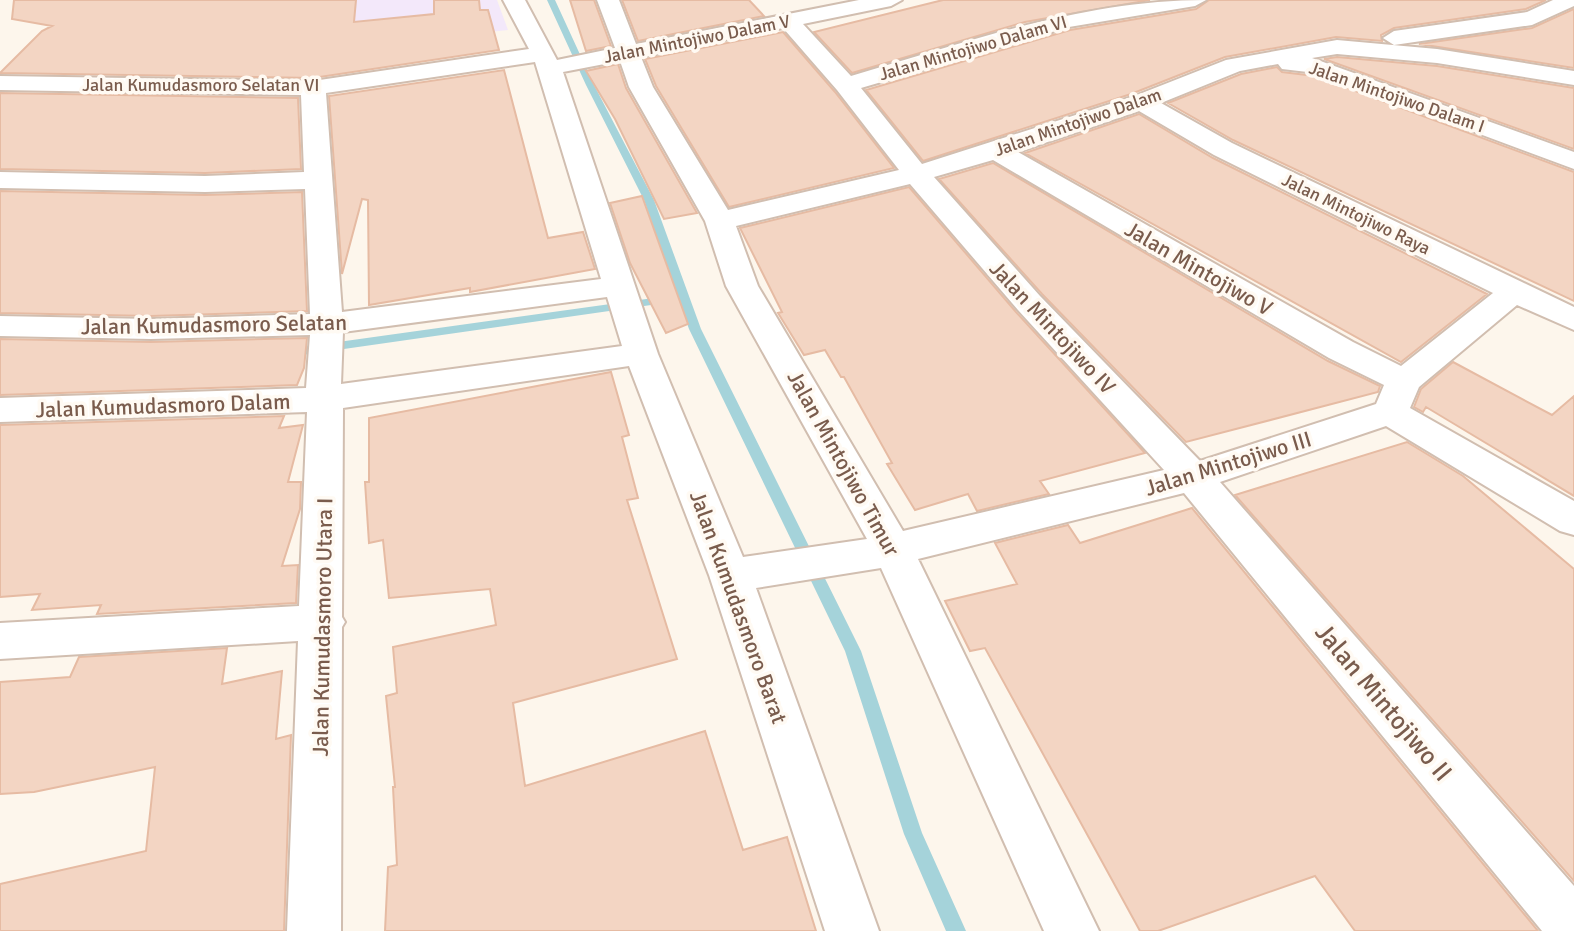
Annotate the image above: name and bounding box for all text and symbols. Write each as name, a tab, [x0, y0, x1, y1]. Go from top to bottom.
street label: Jalan Mintojiwo Dalam V	[602, 10, 793, 68]
street label: Jalan Mintojiwo Dalam VI	[877, 11, 1069, 85]
street label: Jalan Mintojiwo Dalam I	[1306, 57, 1488, 137]
street label: Jalan Kumudasmoro Selatan VI	[82, 74, 320, 96]
street label: Jalan Mintojiwo Dalam	[992, 83, 1164, 161]
street label: Jalan Mintojiwo Raya	[1278, 169, 1434, 259]
street label: Jalan Mintojiwo V	[1120, 215, 1278, 322]
street label: Jalan Mintojiwo IV	[984, 255, 1122, 400]
street label: Jalan Kumudasmoro Selatan	[81, 309, 347, 340]
street label: Jalan Mintojiwo Timur	[781, 366, 906, 561]
street label: Jalan Kumudasmoro Dalam	[35, 388, 291, 423]
street label: Jalan Mintojiwo III	[1142, 425, 1315, 502]
street label: Jalan Kumudasmoro Barat	[684, 487, 793, 727]
street label: Jalan Kumudasmoro Utara I	[307, 498, 338, 757]
street label: Jalan Mintojiwo II	[1308, 617, 1459, 788]

